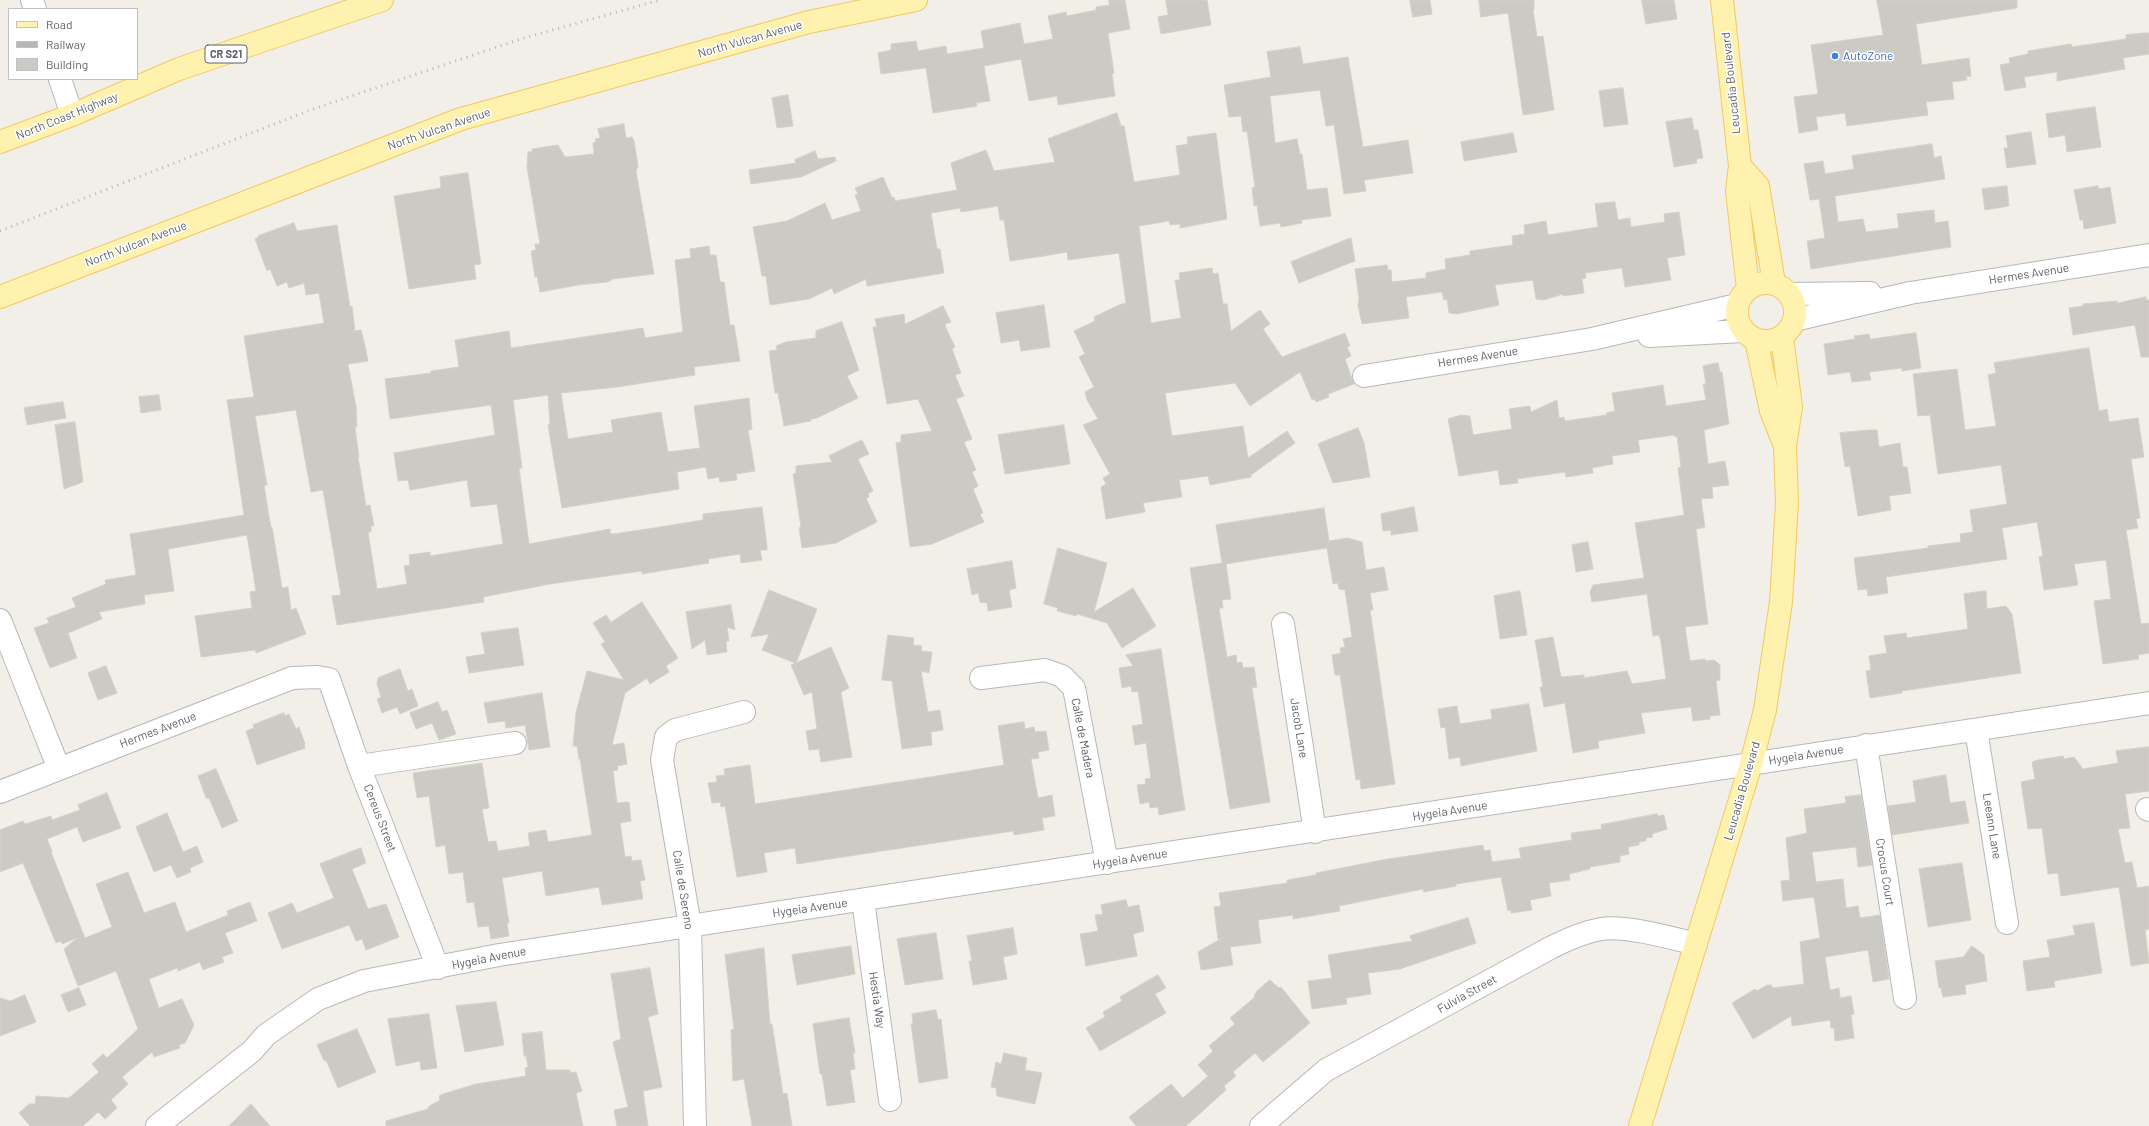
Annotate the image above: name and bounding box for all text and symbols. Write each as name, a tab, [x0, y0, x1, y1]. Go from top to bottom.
legend	[8, 8, 138, 80]
text: Road	[46, 17, 73, 31]
street label: North Vulcan Avenue	[696, 17, 804, 61]
street label: Leucadia Boulevard	[1718, 31, 1744, 135]
text: Railway	[46, 37, 85, 51]
road number: CR S21	[205, 45, 247, 63]
place label: AutoZone	[1843, 49, 1893, 63]
marker: AutoZone	[1830, 51, 1840, 61]
text: Building	[46, 57, 88, 71]
street label: North Coast Highway	[14, 89, 120, 143]
street label: North Vulcan Avenue	[386, 105, 492, 153]
street label: North Vulcan Avenue	[83, 218, 189, 270]
street label: Hermes Avenue	[1988, 261, 2070, 287]
street label: Hermes Avenue	[1437, 344, 1519, 370]
street label: Calle de Madera	[1068, 697, 1098, 779]
street label: Jacob Lane	[1287, 697, 1311, 759]
street label: Hermes Avenue	[118, 709, 198, 751]
street label: Leucadia Boulevard	[1721, 740, 1763, 842]
street label: Hygeia Avenue	[1768, 742, 1844, 768]
street label: Cereus Street	[360, 782, 400, 854]
street label: Leeann Lane	[1980, 792, 2004, 860]
street label: Hygeia Avenue	[1412, 798, 1488, 824]
street label: Crocus Court	[1873, 837, 1897, 907]
street label: Hygeia Avenue	[1092, 846, 1168, 872]
street label: Calle de Sereno	[670, 849, 696, 931]
street label: Hygeia Avenue	[772, 896, 848, 920]
street label: Hygeia Avenue	[450, 944, 528, 972]
street label: Hestia Way	[866, 971, 888, 1029]
street label: Fulvia Street	[1435, 972, 1499, 1016]

